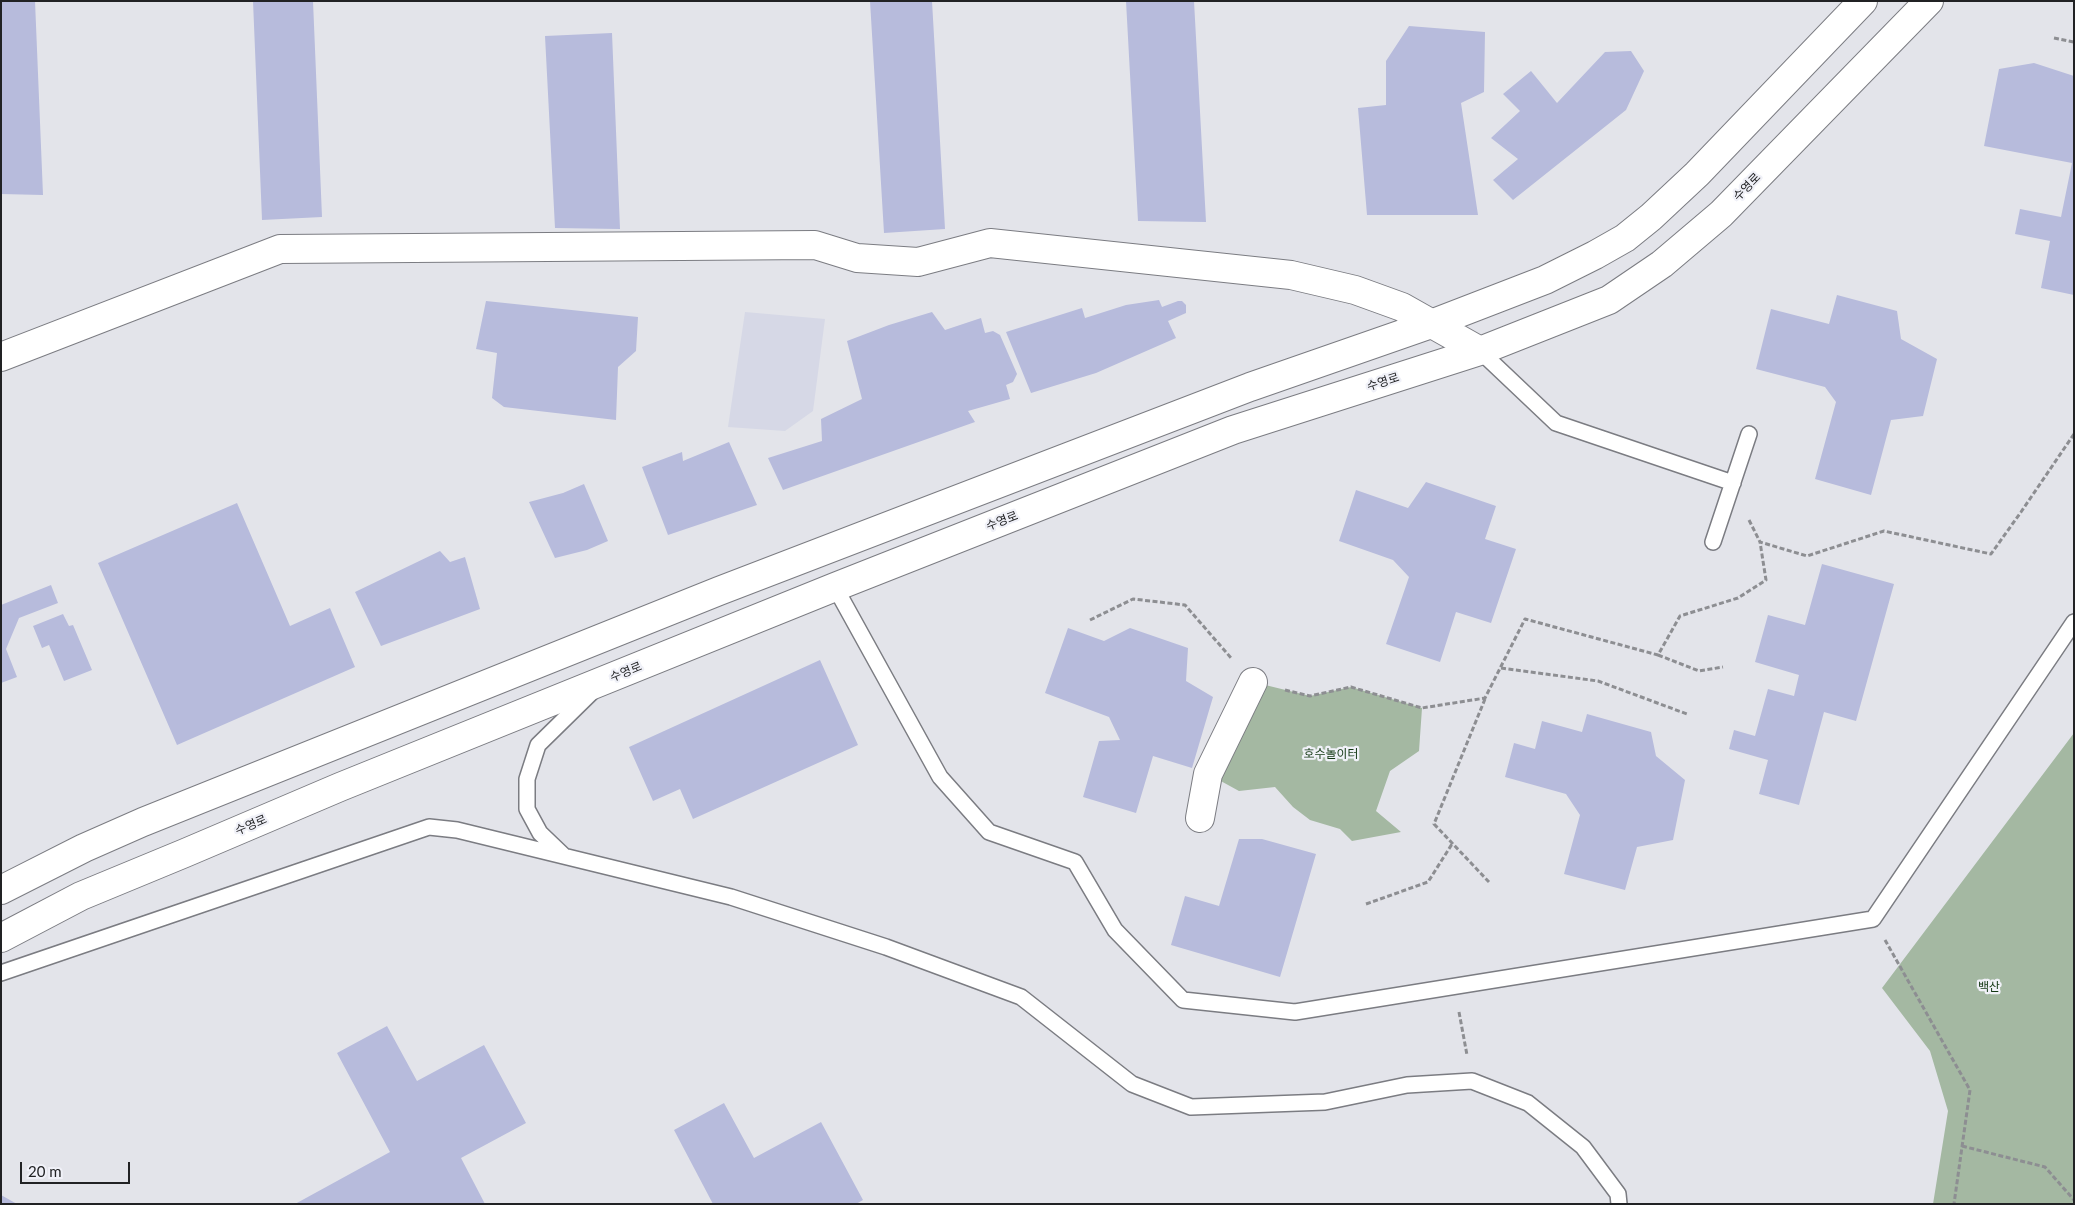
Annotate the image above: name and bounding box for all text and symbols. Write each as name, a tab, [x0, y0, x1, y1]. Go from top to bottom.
street label: 수영로	[1730, 170, 1764, 204]
street label: 수영로	[1365, 370, 1401, 394]
street label: 수영로	[984, 508, 1020, 534]
street label: 수영로	[608, 659, 644, 685]
park label: 호수놀이터	[1303, 747, 1359, 761]
street label: 수영로	[233, 812, 269, 838]
park label: 백산	[1978, 980, 2000, 994]
scale bar	[22, 1152, 132, 1184]
text: 20 m	[28, 1162, 62, 1180]

